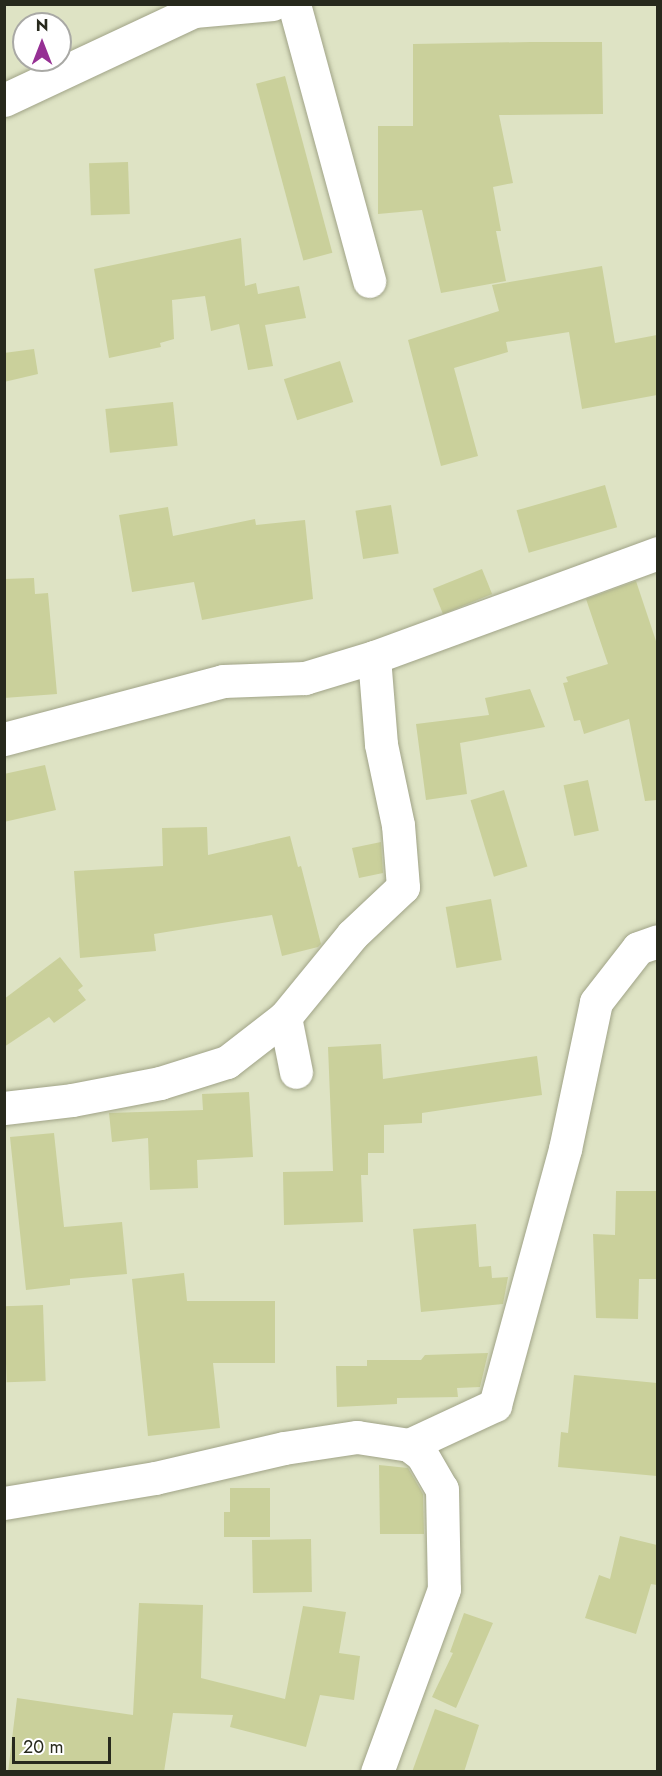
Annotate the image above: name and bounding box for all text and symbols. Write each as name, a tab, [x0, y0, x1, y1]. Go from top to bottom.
north arrow	[12, 12, 72, 72]
text: N	[36, 14, 48, 37]
scale bar	[15, 1725, 114, 1763]
text: 20 m	[23, 1734, 63, 1760]

